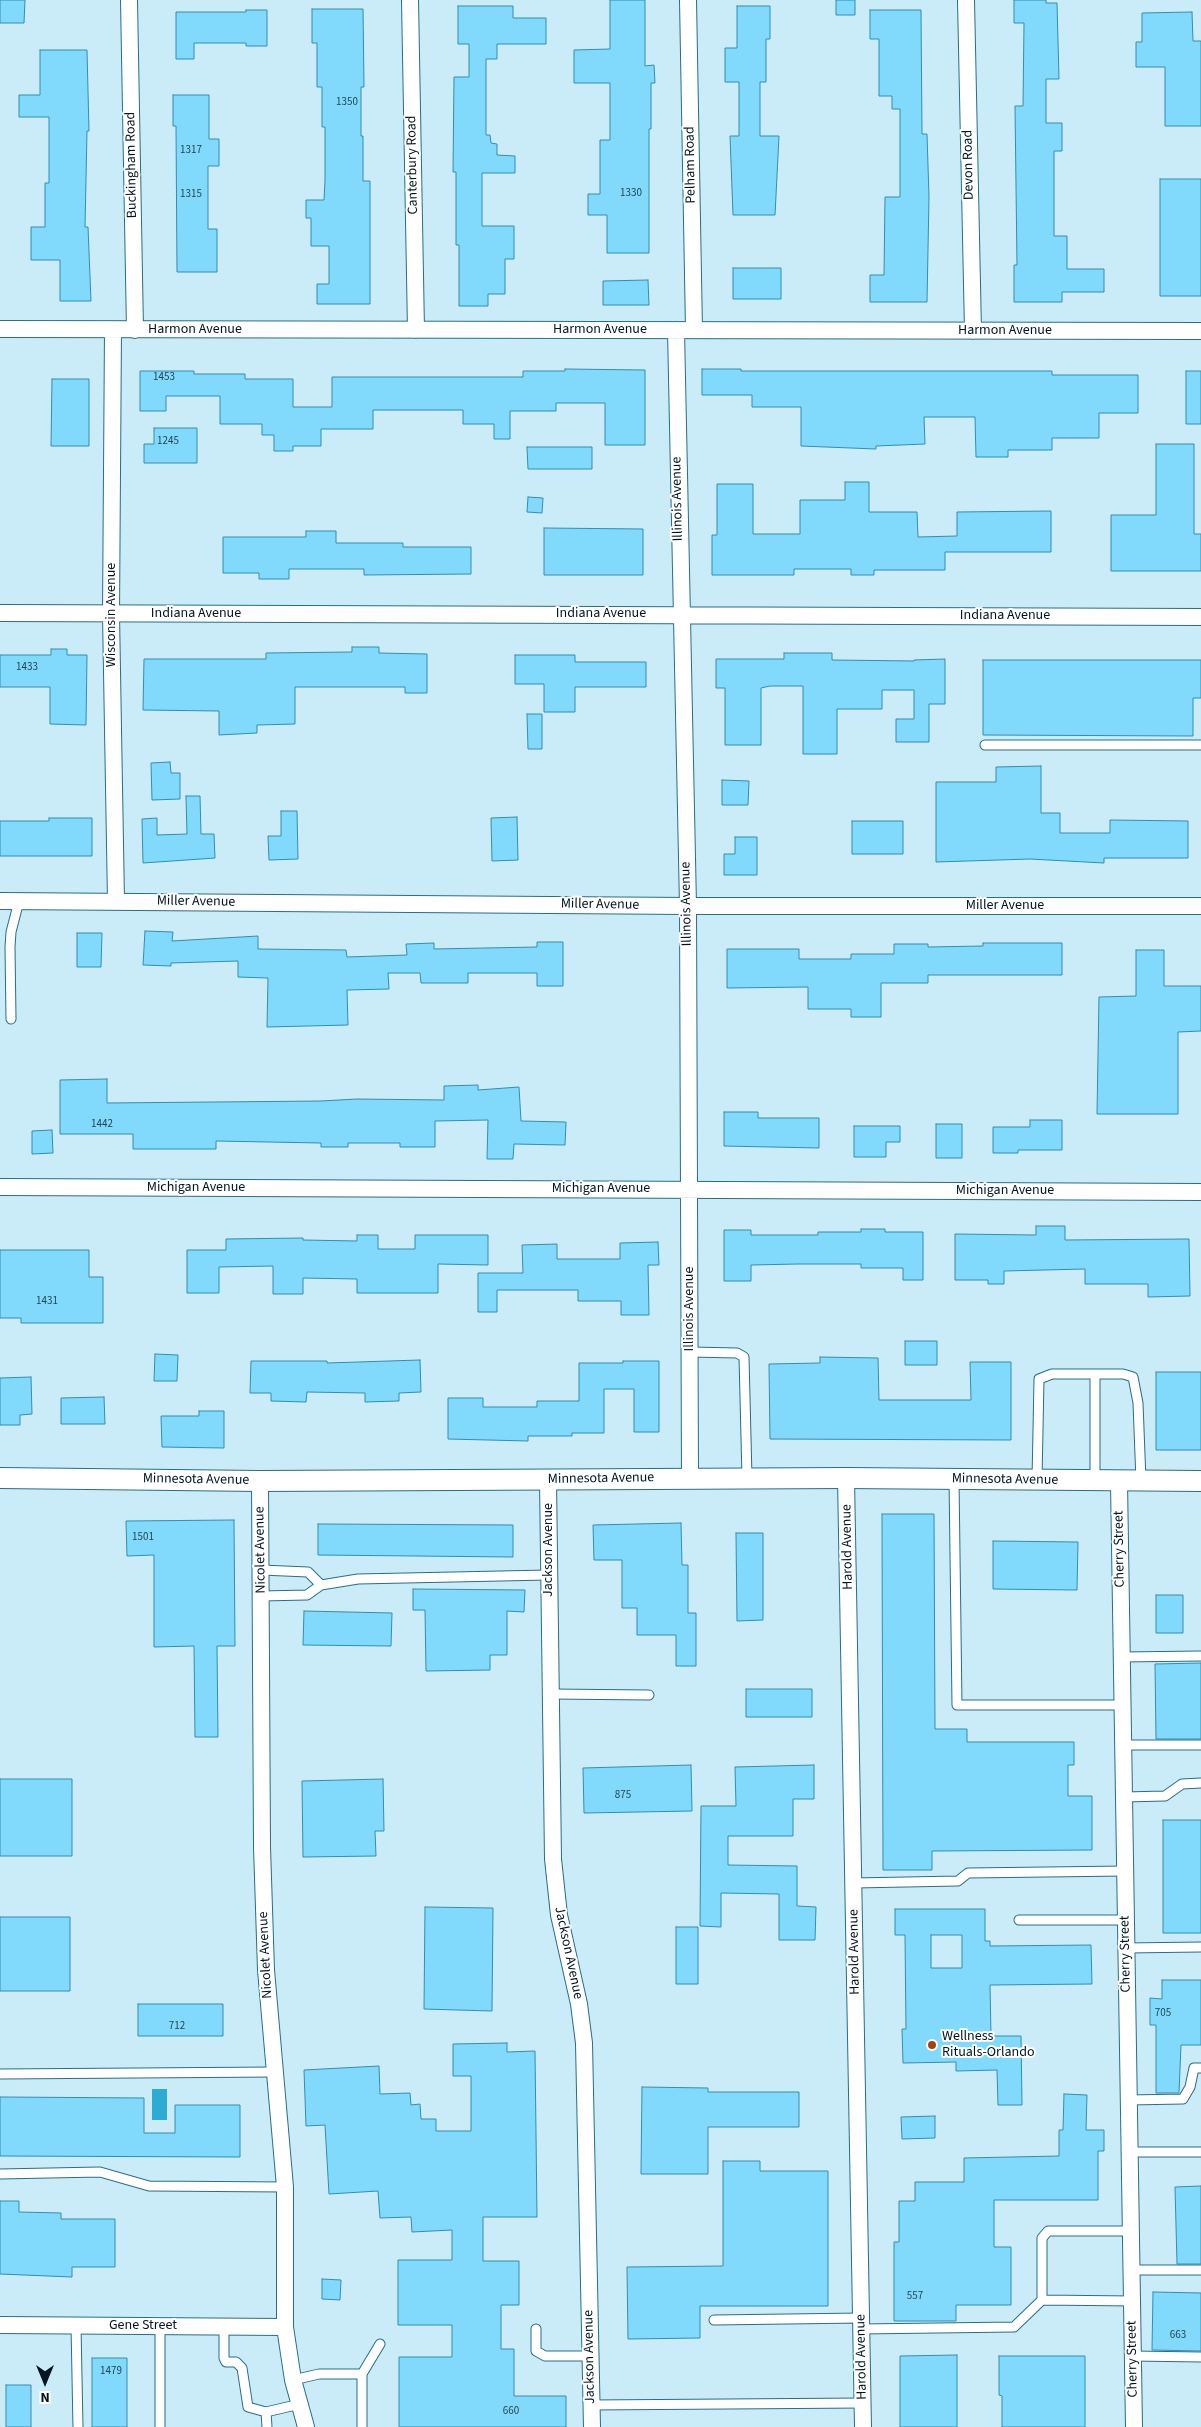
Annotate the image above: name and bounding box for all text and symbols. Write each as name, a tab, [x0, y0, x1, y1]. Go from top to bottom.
house number: 1350	[336, 96, 358, 110]
street label: Buckingham Road	[123, 112, 141, 218]
street label: Canterbury Road	[404, 115, 422, 215]
street label: Pelham Road	[682, 126, 700, 204]
street label: Devon Road	[960, 130, 978, 200]
house number: 1317	[180, 144, 202, 158]
house number: 1330	[620, 187, 642, 201]
house number: 1315	[180, 188, 202, 202]
street label: Harmon Avenue	[148, 322, 242, 338]
street label: Harmon Avenue	[553, 322, 647, 338]
street label: Harmon Avenue	[958, 323, 1052, 339]
house number: 1453	[153, 371, 175, 385]
house number: 1245	[157, 435, 179, 449]
street label: Illinois Avenue	[669, 456, 687, 542]
street label: Wisconsin Avenue	[104, 563, 120, 667]
street label: Indiana Avenue	[151, 606, 241, 622]
street label: Indiana Avenue	[556, 606, 646, 622]
street label: Indiana Avenue	[960, 608, 1050, 624]
house number: 1433	[16, 661, 38, 675]
street label: Illinois Avenue	[678, 861, 696, 947]
street label: Miller Avenue	[157, 893, 235, 911]
street label: Miller Avenue	[561, 896, 639, 914]
street label: Miller Avenue	[966, 898, 1044, 914]
house number: 1442	[91, 1118, 113, 1132]
street label: Michigan Avenue	[147, 1180, 245, 1196]
street label: Michigan Avenue	[552, 1181, 650, 1197]
street label: Michigan Avenue	[956, 1183, 1054, 1199]
street label: Illinois Avenue	[682, 1267, 698, 1351]
house number: 1431	[36, 1295, 58, 1309]
street label: Minnesota Avenue	[548, 1470, 654, 1488]
street label: Minnesota Avenue	[143, 1471, 249, 1489]
street label: Minnesota Avenue	[952, 1471, 1058, 1489]
street label: Jackson Avenue	[541, 1503, 557, 1597]
street label: Harold Avenue	[839, 1504, 857, 1590]
street label: Nicolet Avenue	[252, 1506, 270, 1594]
street label: Cherry Street	[1111, 1510, 1129, 1588]
house number: 1501	[132, 1531, 154, 1545]
house number: 875	[615, 1789, 631, 1803]
street label: Jackson Avenue	[550, 1905, 586, 2001]
street label: Harold Avenue	[846, 1909, 864, 1995]
street label: Nicolet Avenue	[255, 1911, 277, 1999]
street label: Cherry Street	[1117, 1915, 1135, 1993]
house number: 705	[1155, 2007, 1171, 2021]
house number: 712	[169, 2020, 185, 2034]
place label: Wellness Rituals-Orlando	[942, 2029, 1035, 2062]
marker: Wellness Rituals-Orlando	[926, 2039, 938, 2051]
house number: 557	[907, 2290, 923, 2304]
street label: Jackson Avenue	[581, 2310, 599, 2404]
street label: Harold Avenue	[853, 2314, 871, 2400]
street label: Gene Street	[109, 2318, 177, 2334]
street label: Cherry Street	[1124, 2320, 1142, 2398]
house number: 663	[1170, 2329, 1186, 2343]
north arrow	[20, 2357, 70, 2407]
house number: 1479	[100, 2365, 122, 2379]
text: N	[40, 2387, 50, 2407]
house number: 660	[503, 2405, 519, 2419]

